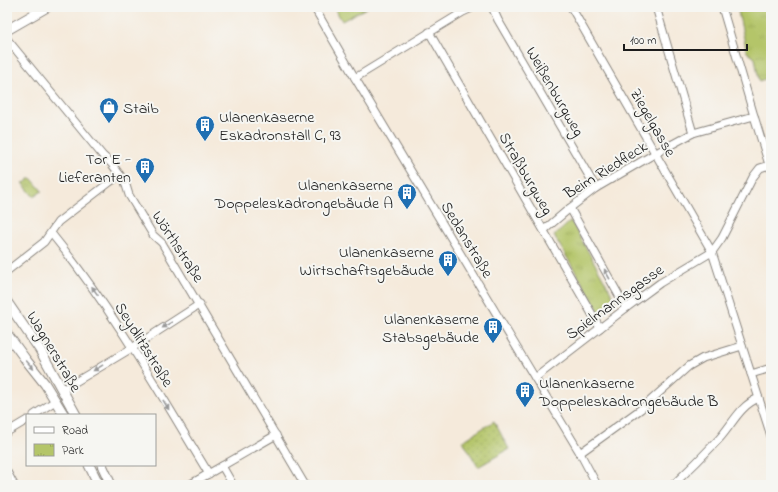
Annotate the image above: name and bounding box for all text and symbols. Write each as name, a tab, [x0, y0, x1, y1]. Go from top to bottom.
scale bar	[624, 26, 747, 52]
text: 100 m	[630, 32, 657, 50]
street label: Weißenburgweg	[519, 43, 590, 141]
street label: Ziegelgasse	[623, 84, 682, 162]
shop icon: Staib	[98, 96, 120, 124]
place label: Staib	[123, 97, 159, 121]
place label: Ulanenkaserne Eskadronstall C, 93	[219, 106, 341, 148]
building icon: Ulanenkaserne Eskadronstall C, 93	[194, 114, 216, 142]
street label: Straßburgweg	[492, 128, 559, 220]
street label: Beim Riedfleck	[559, 135, 653, 206]
place label: Tor E - Lieferanten	[59, 148, 131, 190]
building icon: Tor E - Lieferanten	[134, 156, 156, 184]
place label: Ulanenkaserne Doppeleskadrongebäude A	[214, 174, 394, 216]
building icon: Ulanenkaserne Doppeleskadrongebäude A	[396, 182, 418, 210]
street label: Sedanstraße	[434, 197, 499, 284]
street label: Wörthstraße	[145, 206, 210, 288]
place label: Ulanenkaserne Wirtschaftsgebäude	[300, 241, 435, 283]
building icon: Ulanenkaserne Wirtschaftsgebäude	[437, 249, 459, 277]
street label: Spielmannsgasse	[561, 258, 670, 346]
one-way arrow	[603, 268, 610, 279]
one-way arrow	[91, 286, 99, 297]
street label: Seydlitzstraße	[108, 298, 179, 393]
street label: Wagnerstraße	[20, 307, 87, 398]
place label: Ulanenkaserne Stabsgebäude	[382, 308, 480, 350]
building icon: Ulanenkaserne Stabsgebäude	[482, 316, 504, 344]
one-way arrow	[162, 321, 172, 329]
one-way arrow	[25, 360, 35, 370]
one-way arrow	[92, 364, 104, 371]
place label: Ulanenkaserne Doppeleskadrongebäude B	[538, 372, 719, 414]
building icon: Ulanenkaserne Doppeleskadrongebäude B	[514, 380, 536, 408]
one-way arrow	[163, 399, 170, 411]
legend	[26, 414, 156, 466]
text: Road	[62, 422, 88, 440]
text: Park	[62, 442, 84, 460]

